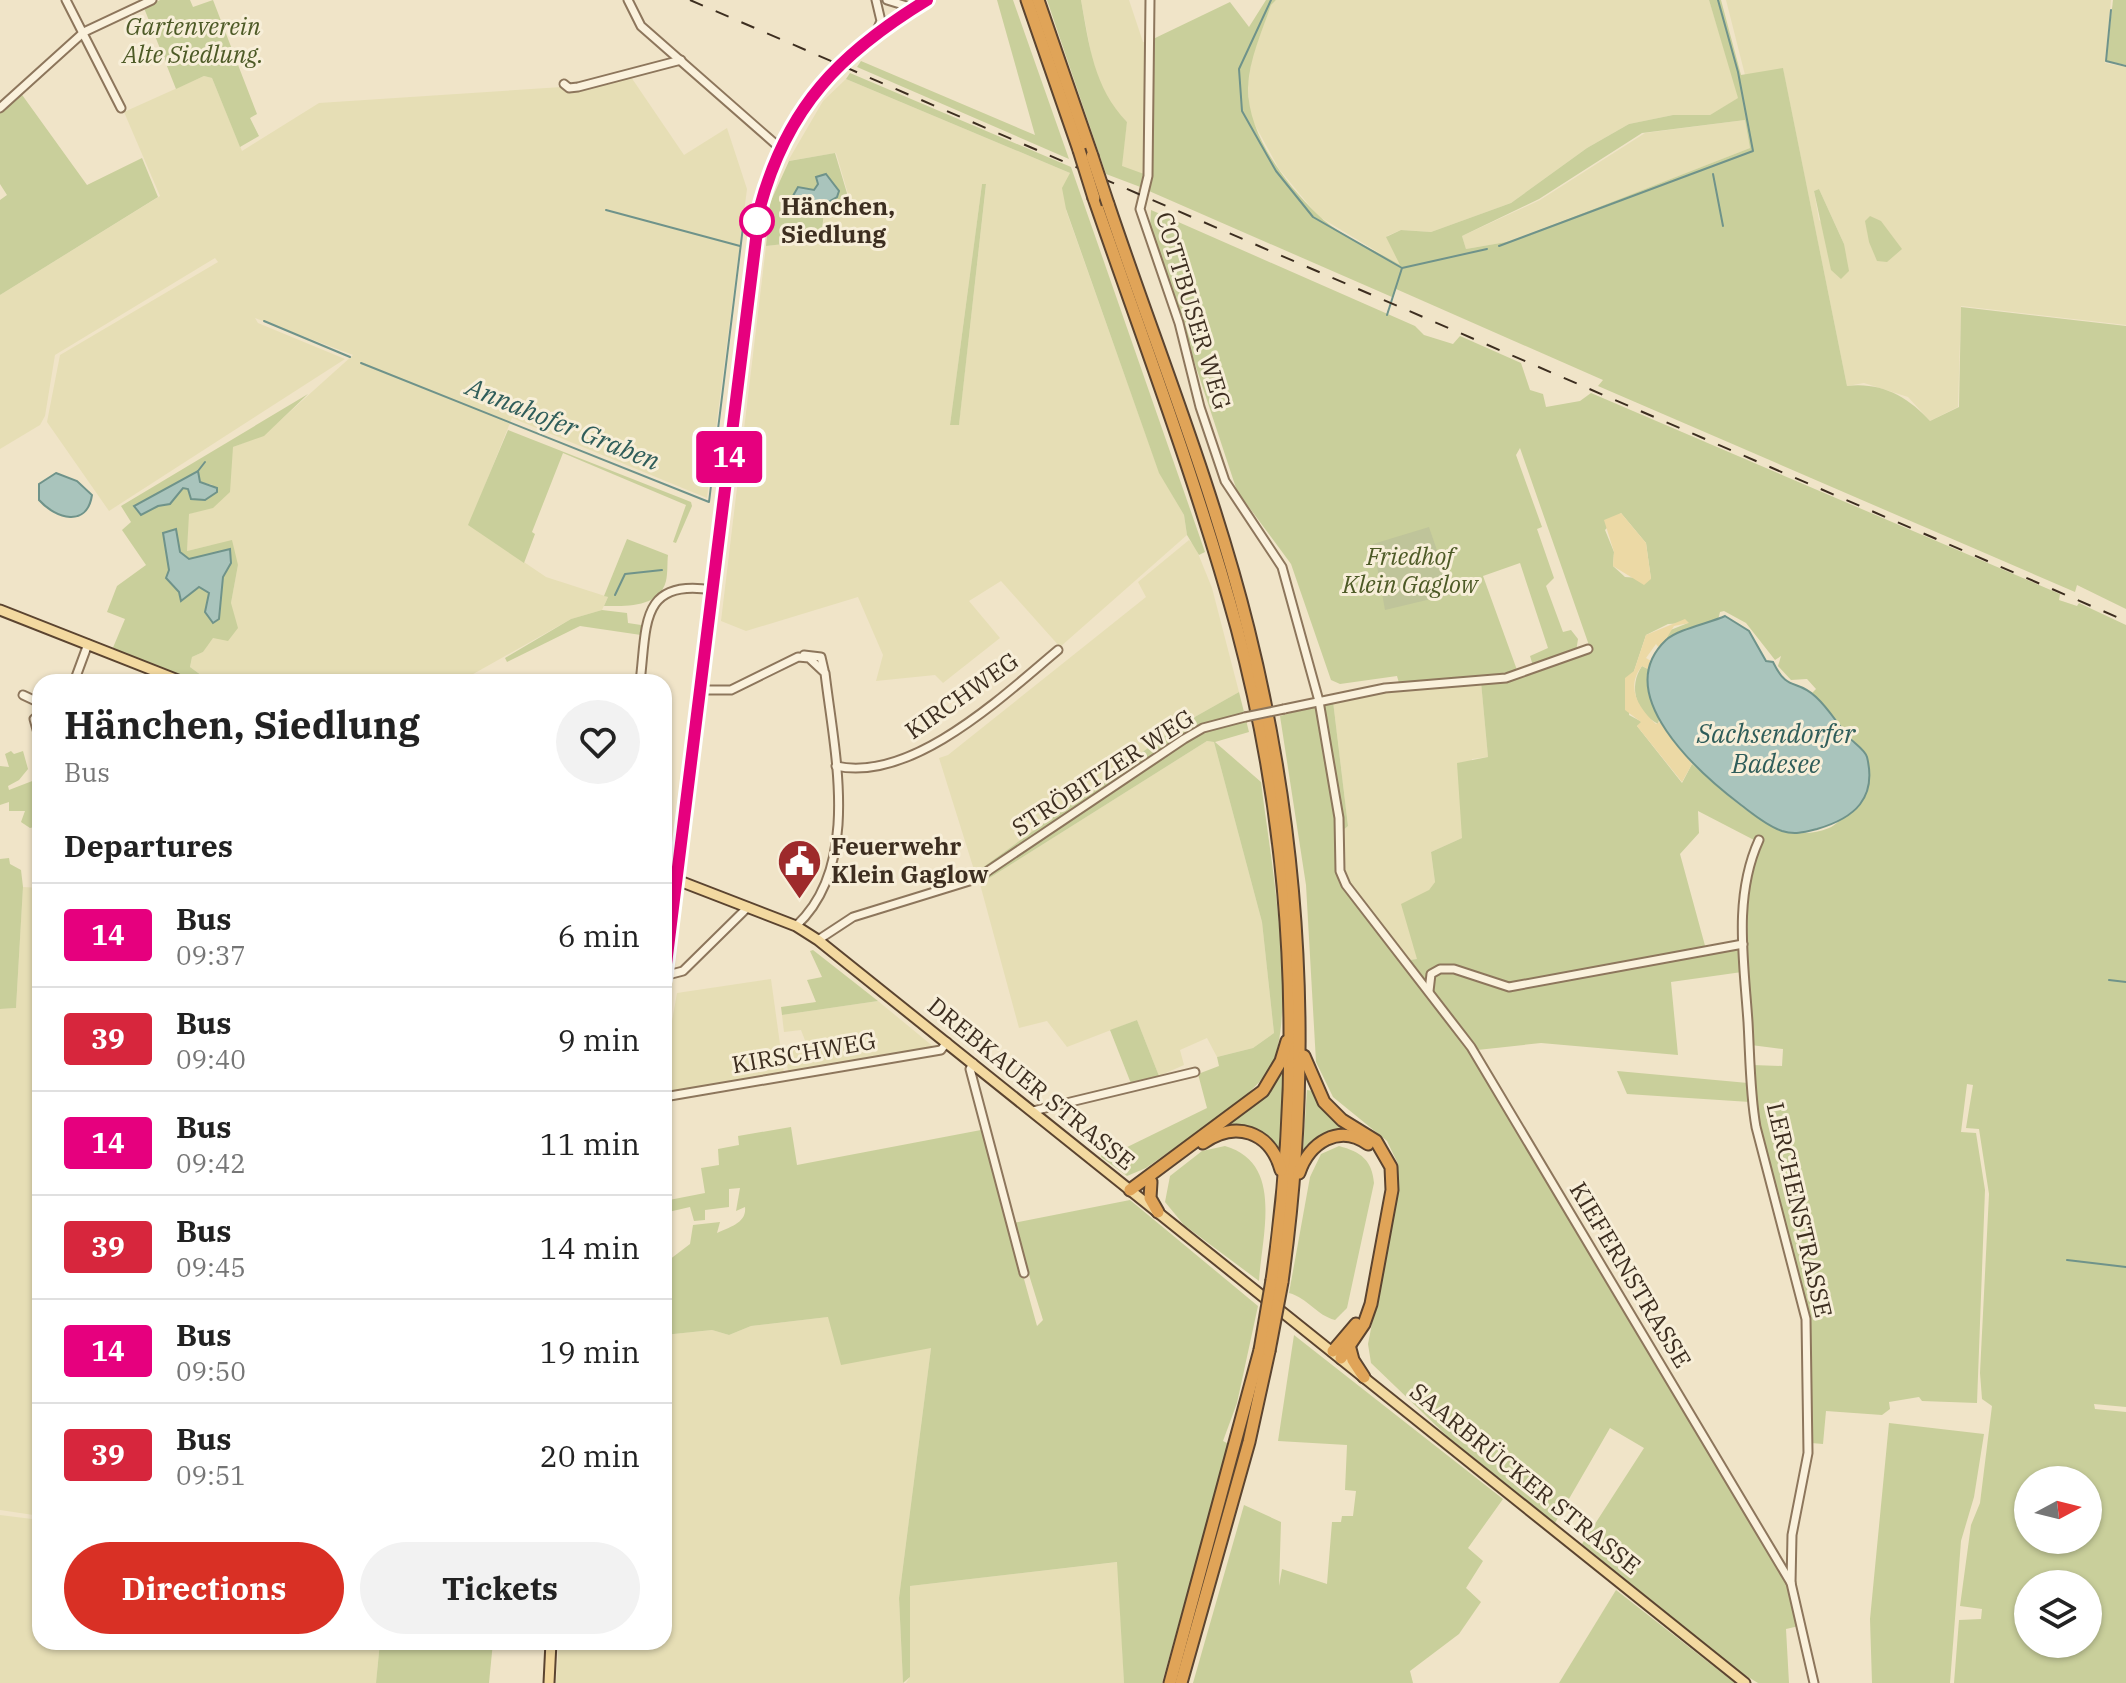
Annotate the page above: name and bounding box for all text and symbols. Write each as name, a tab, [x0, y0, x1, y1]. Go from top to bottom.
park label: Gartenverein Alte Siedlung.	[120, 10, 264, 70]
place label: Hänchen, Siedlung	[781, 190, 895, 250]
marker: Hänchen, Siedlung	[740, 204, 774, 238]
street label: COTTBUSER WEG	[1149, 208, 1239, 413]
water label: Annahofer Graben	[460, 368, 665, 477]
line badge: 14	[693, 431, 765, 483]
text: 14	[712, 438, 746, 475]
park label: Friedhof Klein Gaglow	[1342, 540, 1480, 600]
street label: KIRCHWEG	[898, 644, 1024, 746]
text: Hänchen, Siedlung	[64, 700, 420, 749]
button: heart	[556, 700, 640, 784]
street label: STRÖBITZER WEG	[1005, 701, 1200, 843]
water label: Sachsendorfer Badesee	[1696, 716, 1856, 780]
text: Bus	[64, 755, 110, 789]
text: Departures	[64, 826, 233, 865]
place label: Feuerwehr Klein Gaglow	[831, 830, 989, 890]
public building icon: Feuerwehr Klein Gaglow	[776, 837, 824, 900]
text: Bus	[176, 899, 231, 938]
text: 14	[91, 916, 125, 953]
text: 6 min	[558, 916, 640, 955]
text: 09:37	[176, 938, 246, 972]
street label: DREBKAUER STRASSE	[921, 990, 1142, 1177]
text: Bus	[176, 1003, 231, 1042]
text: 39	[91, 1020, 125, 1057]
text: 9 min	[558, 1020, 640, 1059]
street label: KIRSCHWEG	[729, 1024, 878, 1080]
text: 09:40	[176, 1042, 246, 1076]
street label: LERCHENSTRASSE	[1760, 1099, 1840, 1320]
text: Bus	[176, 1107, 231, 1146]
text: 14	[91, 1124, 125, 1161]
text: 11 min	[540, 1124, 640, 1163]
text: 09:42	[176, 1146, 246, 1180]
street label: KIEFERNSTRASSE	[1563, 1176, 1699, 1373]
text: Bus	[176, 1211, 231, 1250]
text: 39	[91, 1228, 125, 1265]
text: 14 min	[540, 1228, 640, 1267]
text: 09:45	[176, 1250, 246, 1284]
text: Bus	[176, 1315, 231, 1354]
text: 14	[91, 1332, 125, 1369]
text: 19 min	[540, 1332, 640, 1371]
text: 09:50	[176, 1354, 246, 1388]
street label: SAARBRÜCKER STRASSE	[1404, 1375, 1648, 1581]
text: Bus	[176, 1419, 231, 1458]
text: 39	[91, 1436, 125, 1473]
text: 20 min	[540, 1436, 640, 1475]
text: 09:51	[176, 1458, 246, 1492]
north arrow	[2014, 1466, 2102, 1554]
map controls	[2014, 1466, 2102, 1658]
button: Directions	[64, 1542, 344, 1634]
button: Tickets	[360, 1542, 640, 1634]
button: layers	[2014, 1570, 2102, 1658]

